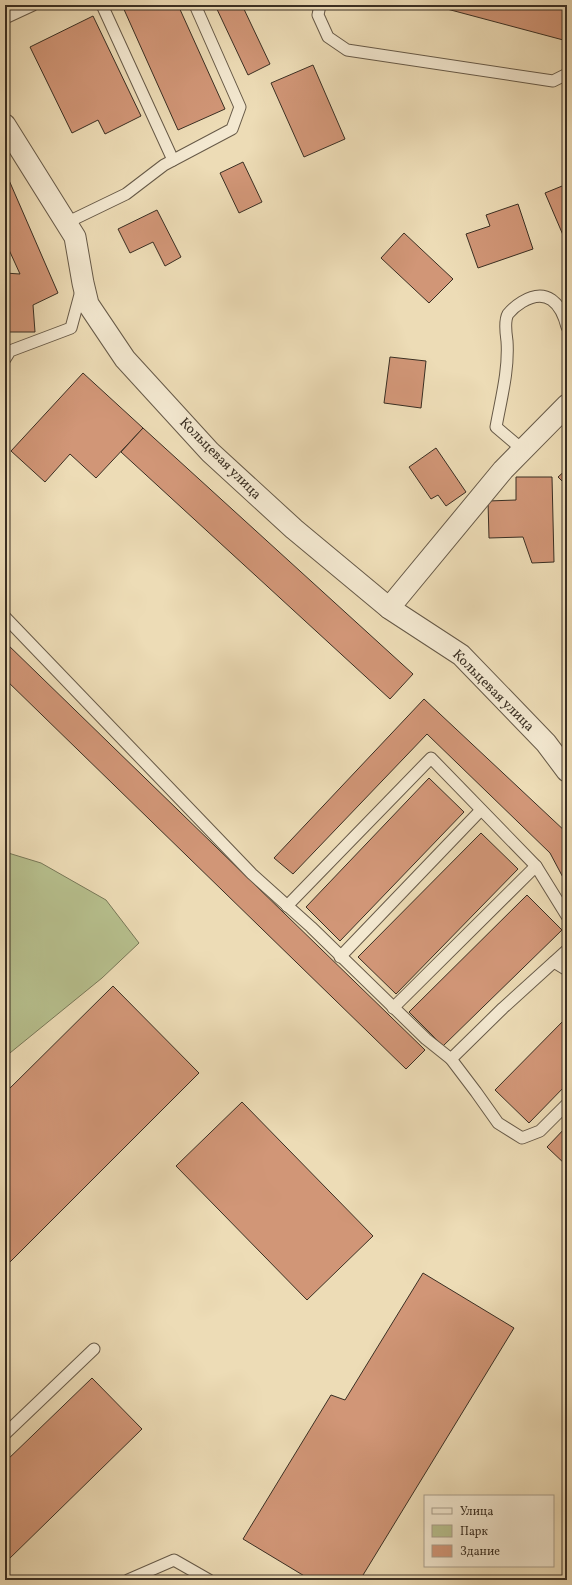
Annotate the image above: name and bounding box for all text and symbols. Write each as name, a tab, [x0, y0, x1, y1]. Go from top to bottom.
street label: Кольцевая улица	[175, 414, 265, 504]
street label: Кольцевая улица	[448, 646, 538, 736]
legend	[424, 1495, 554, 1567]
text: Улица	[460, 1504, 493, 1520]
text: Парк	[460, 1524, 488, 1540]
text: Здание	[460, 1544, 500, 1560]

